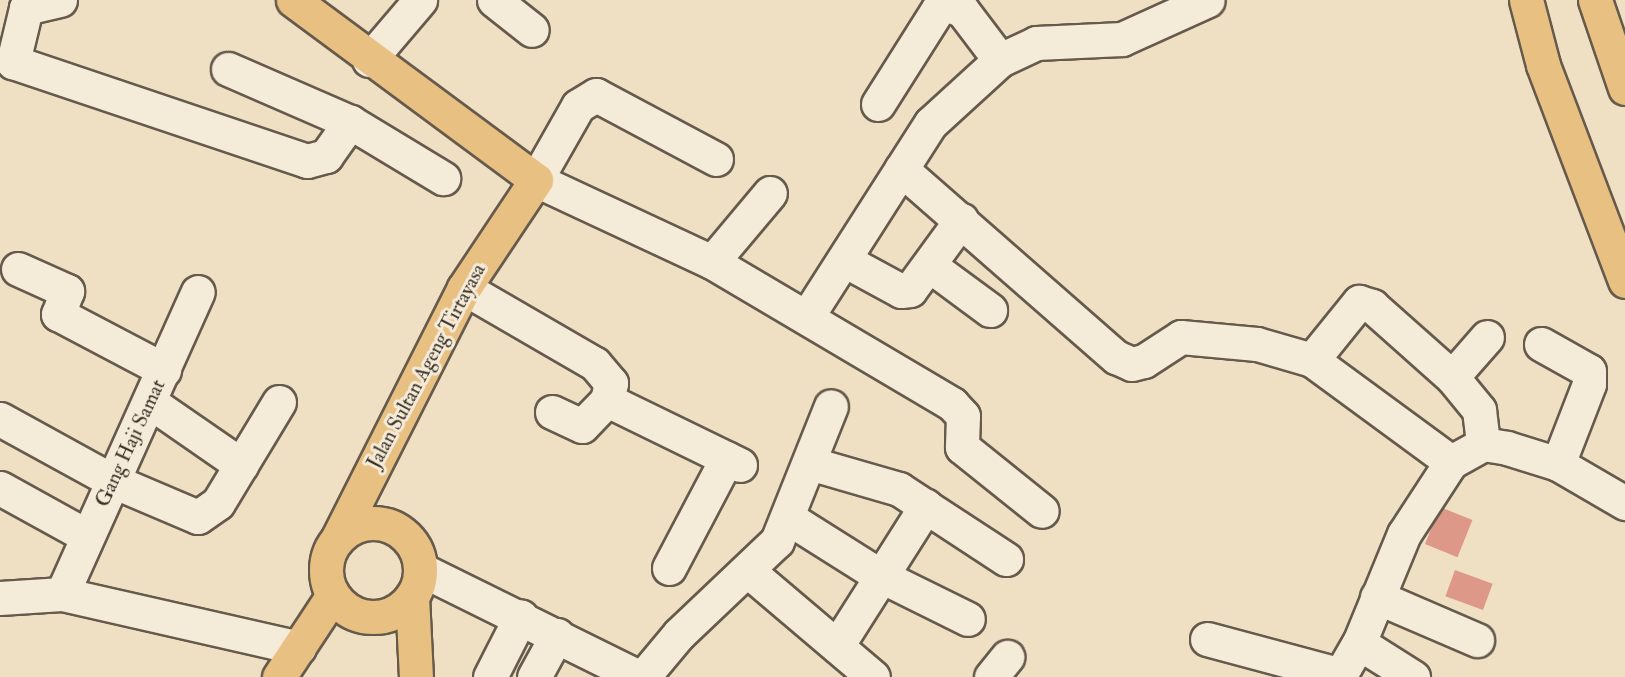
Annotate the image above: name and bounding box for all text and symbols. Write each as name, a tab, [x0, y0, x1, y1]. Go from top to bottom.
street label: Jalan Sultan Ageng Tirtayasa	[362, 259, 490, 473]
street label: Gang Haji Samat	[90, 376, 170, 510]

